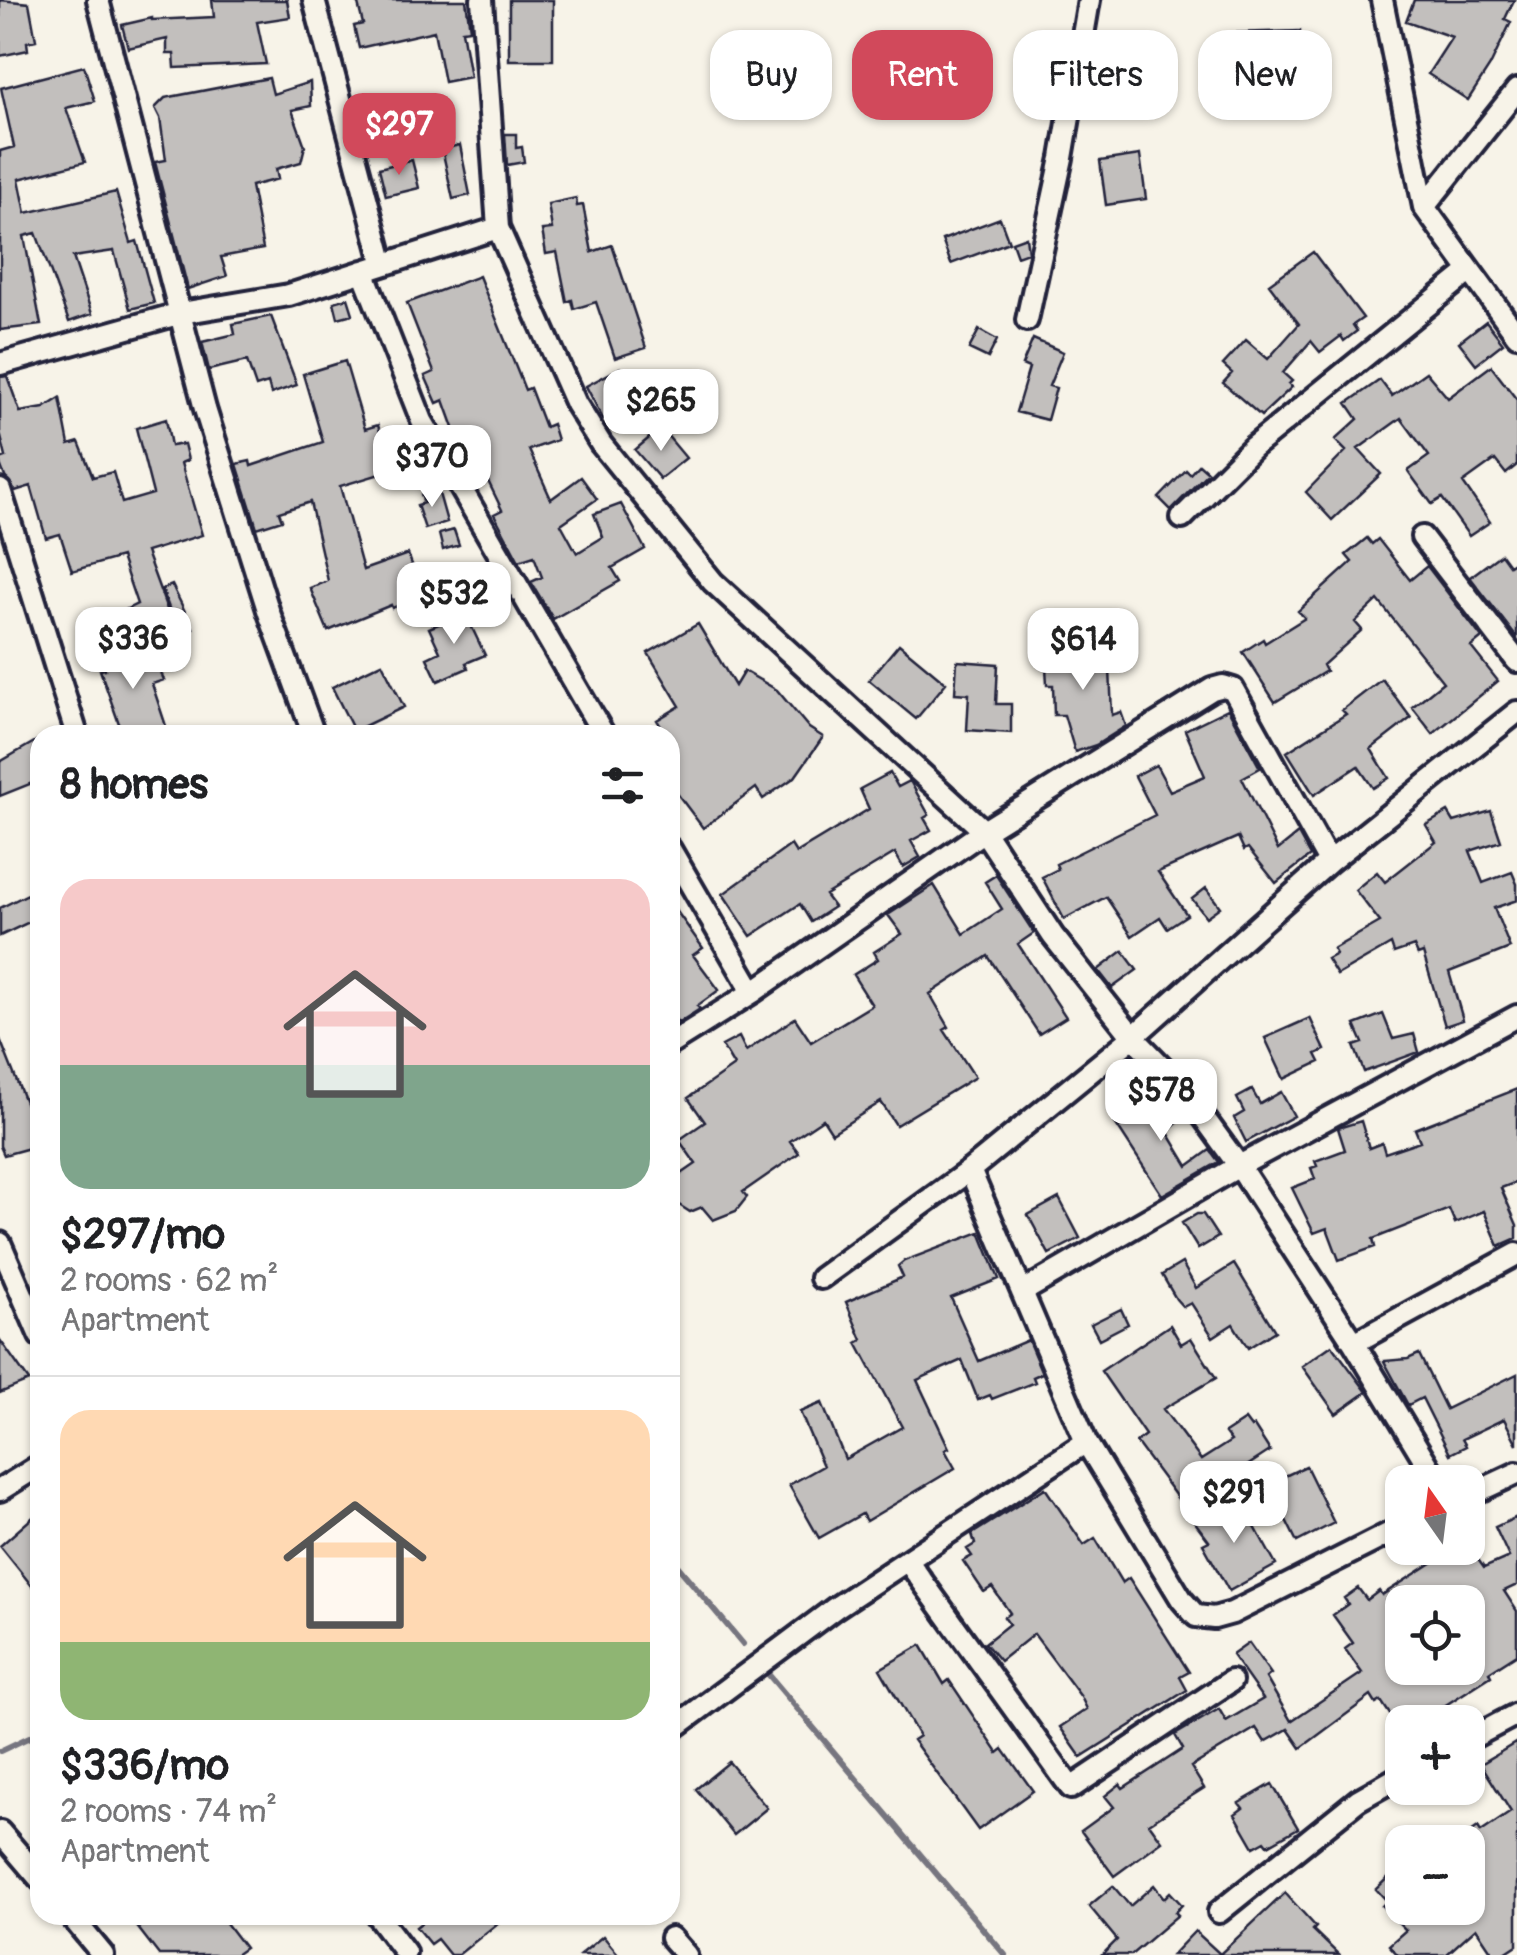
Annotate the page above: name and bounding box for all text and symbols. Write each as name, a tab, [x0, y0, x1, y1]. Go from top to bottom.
chip: Buy	[710, 30, 832, 120]
chip: Rent	[852, 30, 993, 120]
chip: Filters	[1013, 30, 1178, 120]
chip: New	[1198, 30, 1332, 120]
pin: $297	[340, 93, 458, 178]
text: $297	[365, 105, 433, 145]
pin: $265	[602, 369, 720, 454]
text: $265	[625, 381, 697, 421]
pin: $370	[373, 425, 491, 510]
text: $370	[395, 437, 469, 477]
pin: $532	[395, 562, 513, 647]
text: $532	[419, 574, 489, 614]
pin: $336	[74, 607, 192, 692]
pin: $614	[1024, 608, 1142, 693]
text: $336	[97, 619, 169, 659]
text: $614	[1049, 620, 1117, 660]
icon: filters	[595, 758, 650, 813]
text: 8 homes	[60, 759, 208, 811]
icon: home	[265, 944, 445, 1124]
pin: $578	[1102, 1059, 1220, 1144]
text: $578	[1127, 1071, 1195, 1111]
text: $297/mo	[60, 1209, 225, 1261]
text: 2 rooms · 62 m²	[60, 1261, 278, 1301]
text: Apartment	[60, 1301, 209, 1341]
pin: $291	[1175, 1461, 1293, 1546]
north arrow	[1385, 1465, 1485, 1565]
map controls	[1385, 1465, 1485, 1925]
text: $291	[1202, 1473, 1266, 1513]
icon: home	[265, 1475, 445, 1655]
button: locate	[1385, 1585, 1485, 1685]
button: +	[1385, 1705, 1485, 1805]
text: $336/mo	[60, 1740, 229, 1792]
text: 2 rooms · 74 m²	[60, 1792, 277, 1832]
button: −	[1385, 1825, 1485, 1925]
text: Apartment	[60, 1832, 209, 1872]

